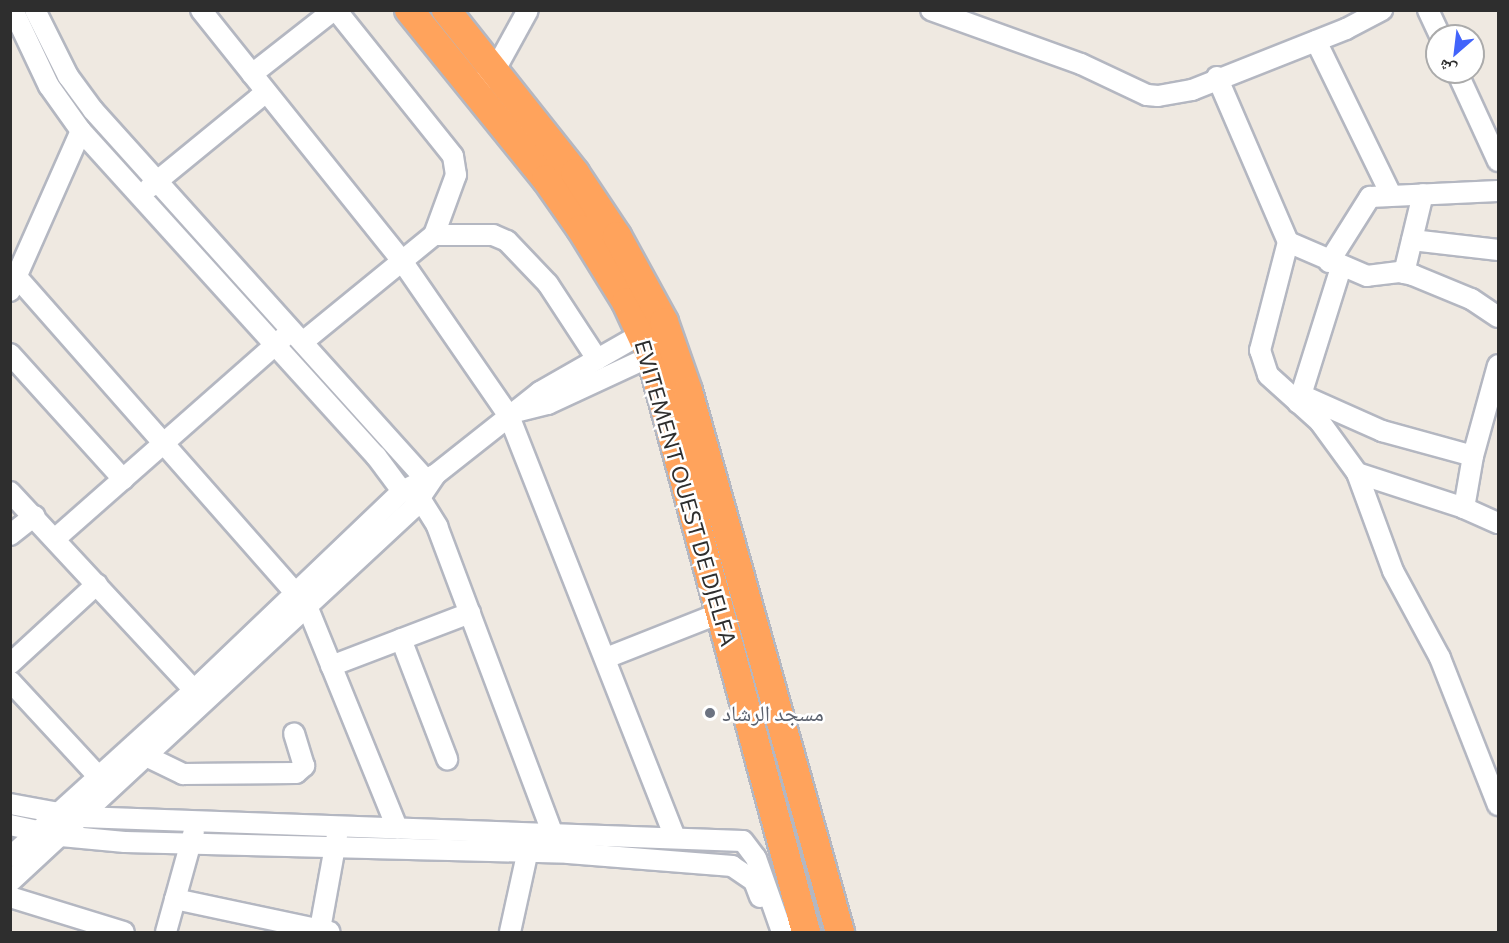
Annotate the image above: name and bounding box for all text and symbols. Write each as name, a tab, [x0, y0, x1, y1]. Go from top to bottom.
north arrow	[1425, 24, 1485, 84]
text: ش	[1435, 56, 1459, 81]
street label: EVITEMENT OUEST DE DJELFA	[630, 337, 742, 649]
place label: مسجد الرشاد	[722, 700, 824, 726]
marker: مسجد الرشاد	[703, 706, 717, 720]

